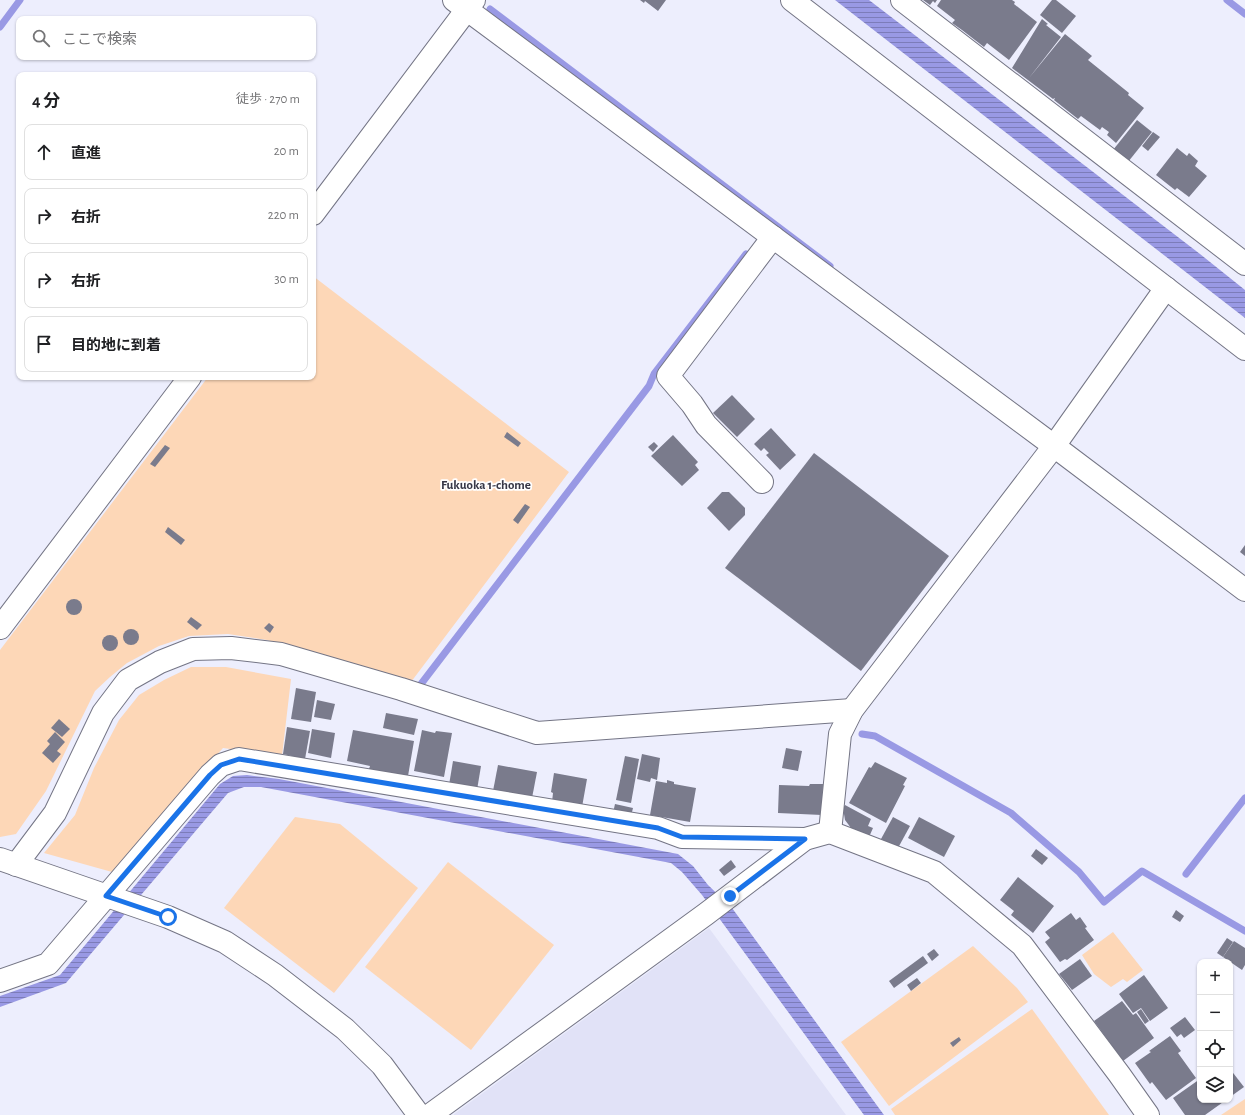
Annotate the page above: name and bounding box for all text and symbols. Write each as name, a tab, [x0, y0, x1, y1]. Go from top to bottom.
search box	[16, 16, 316, 60]
icon: search	[30, 27, 52, 49]
text: ここで検索	[62, 32, 137, 47]
text: 4 分	[32, 92, 60, 109]
text: 徒歩 · 270 m	[236, 93, 300, 106]
icon: ahead	[33, 141, 55, 163]
text: 20 m	[274, 145, 299, 158]
text: 直進	[71, 146, 101, 161]
icon: right	[33, 205, 55, 227]
text: 220 m	[268, 209, 299, 222]
text: 右折	[71, 210, 101, 225]
icon: right	[33, 269, 55, 291]
text: 30 m	[274, 273, 299, 286]
text: 右折	[71, 274, 101, 289]
icon: arrive	[33, 333, 55, 355]
text: 目的地に到着	[71, 338, 161, 353]
district label: Fukuoka 1-chome	[441, 479, 531, 492]
route end	[721, 887, 739, 905]
route start	[159, 908, 177, 926]
map controls	[1197, 959, 1233, 1103]
button: +	[1197, 959, 1233, 995]
button: −	[1197, 995, 1233, 1031]
button: locate	[1197, 1031, 1233, 1067]
button: layers	[1197, 1067, 1233, 1103]

